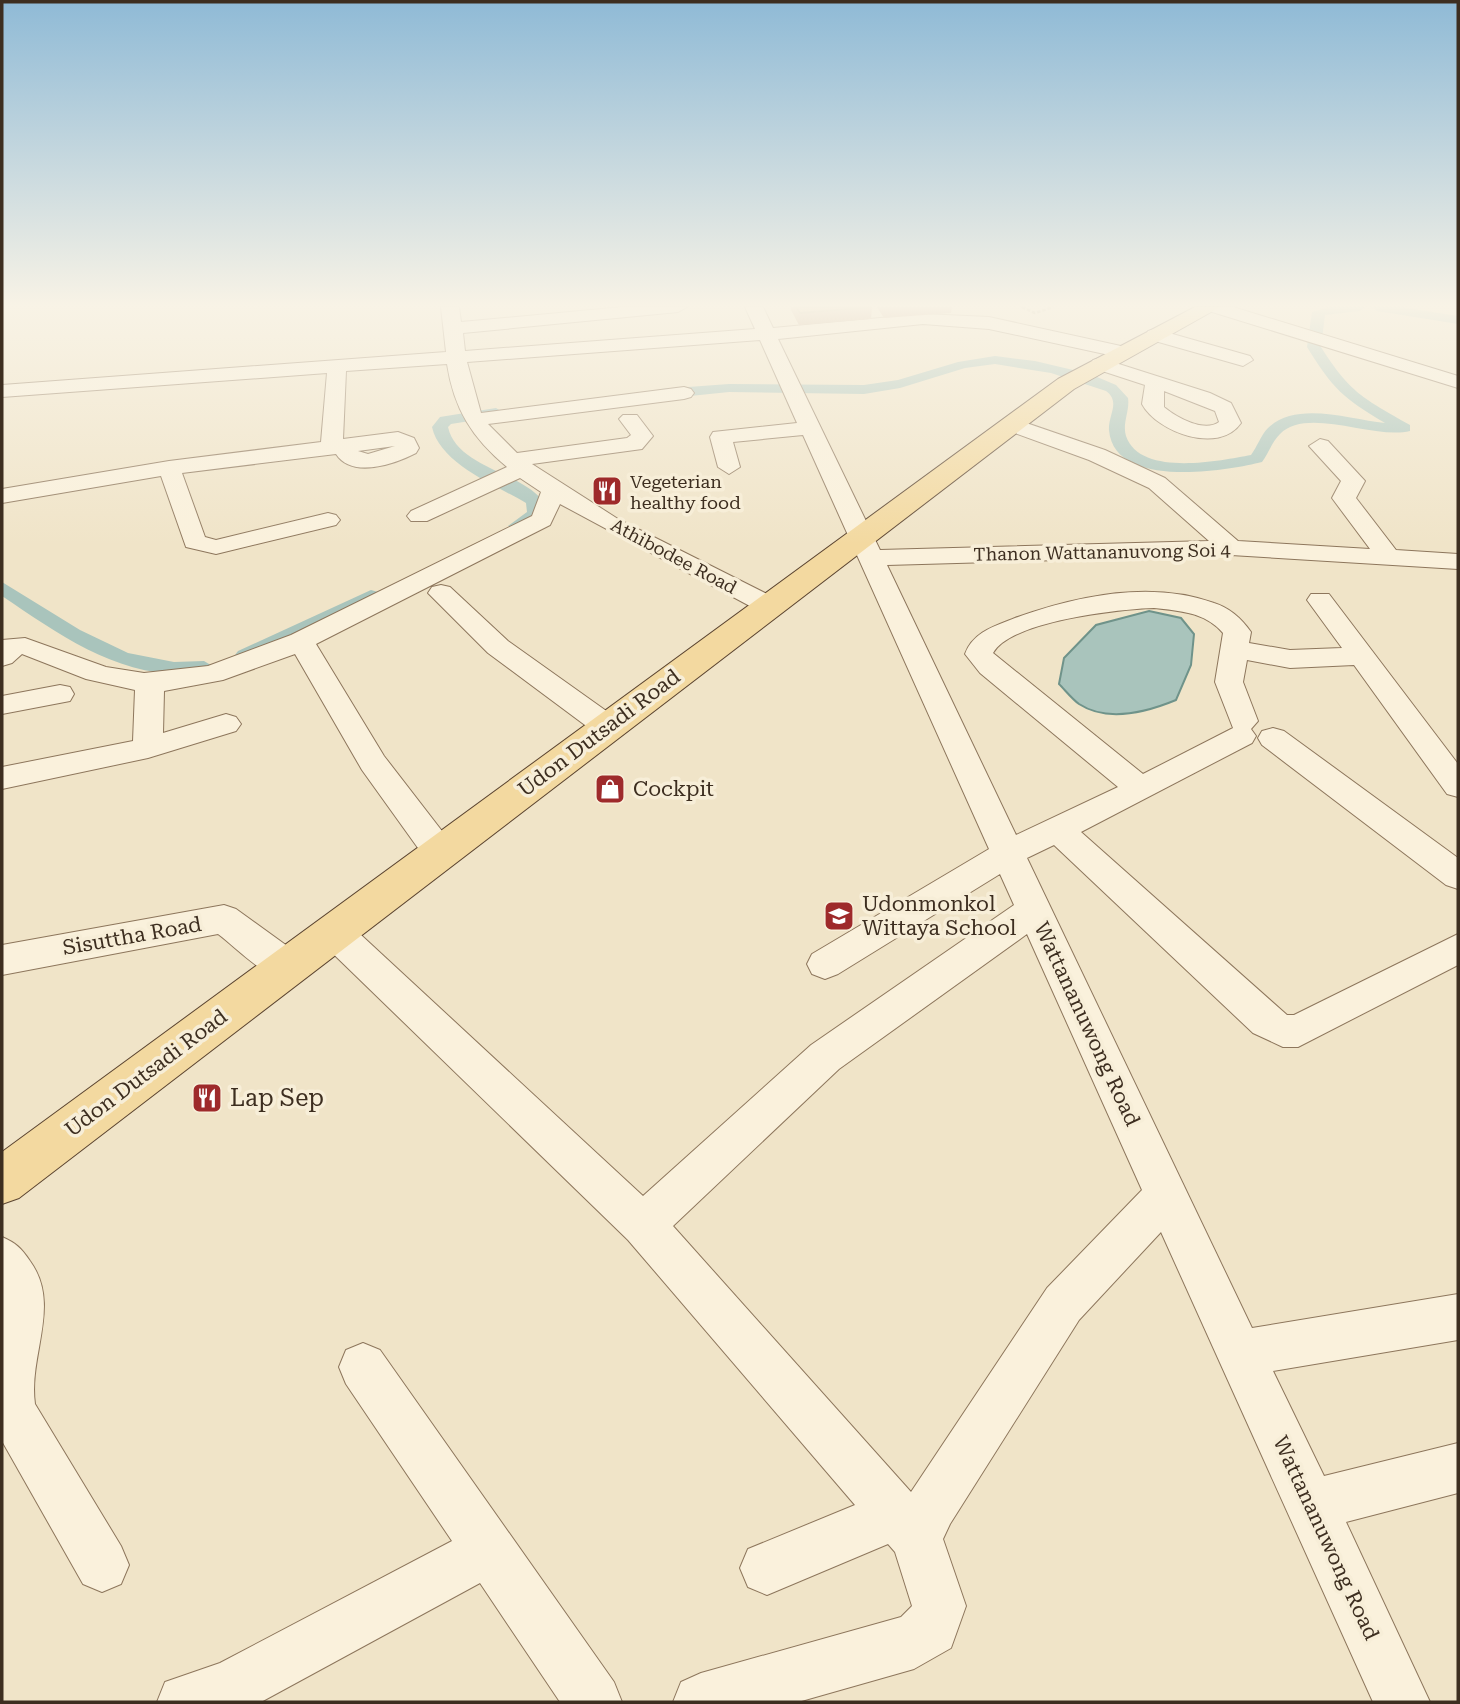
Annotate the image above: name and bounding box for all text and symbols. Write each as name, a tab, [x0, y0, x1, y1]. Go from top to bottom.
place label: Vegeterian healthy food	[630, 471, 741, 513]
restaurant icon: Vegeterian healthy food	[590, 474, 624, 508]
street label: Athibodee Road	[608, 514, 741, 598]
street label: Thanon Wattananuvong Soi 4	[973, 539, 1231, 565]
street label: Udon Dutsadi Road	[513, 664, 685, 802]
shop icon: Cockpit	[593, 772, 627, 806]
place label: Cockpit	[633, 777, 714, 801]
place label: Udonmonkol Wittaya School	[862, 892, 1017, 940]
school or university icon: Udonmonkol Wittaya School	[822, 899, 856, 933]
street label: Sisuttha Road	[61, 912, 204, 960]
street label: Wattananuwong Road	[1029, 918, 1145, 1130]
street label: Udon Dutsadi Road	[60, 1004, 232, 1142]
restaurant icon: Lap Sep	[190, 1081, 224, 1115]
place label: Lap Sep	[230, 1084, 324, 1112]
street label: Wattananuwong Road	[1268, 1432, 1384, 1644]

